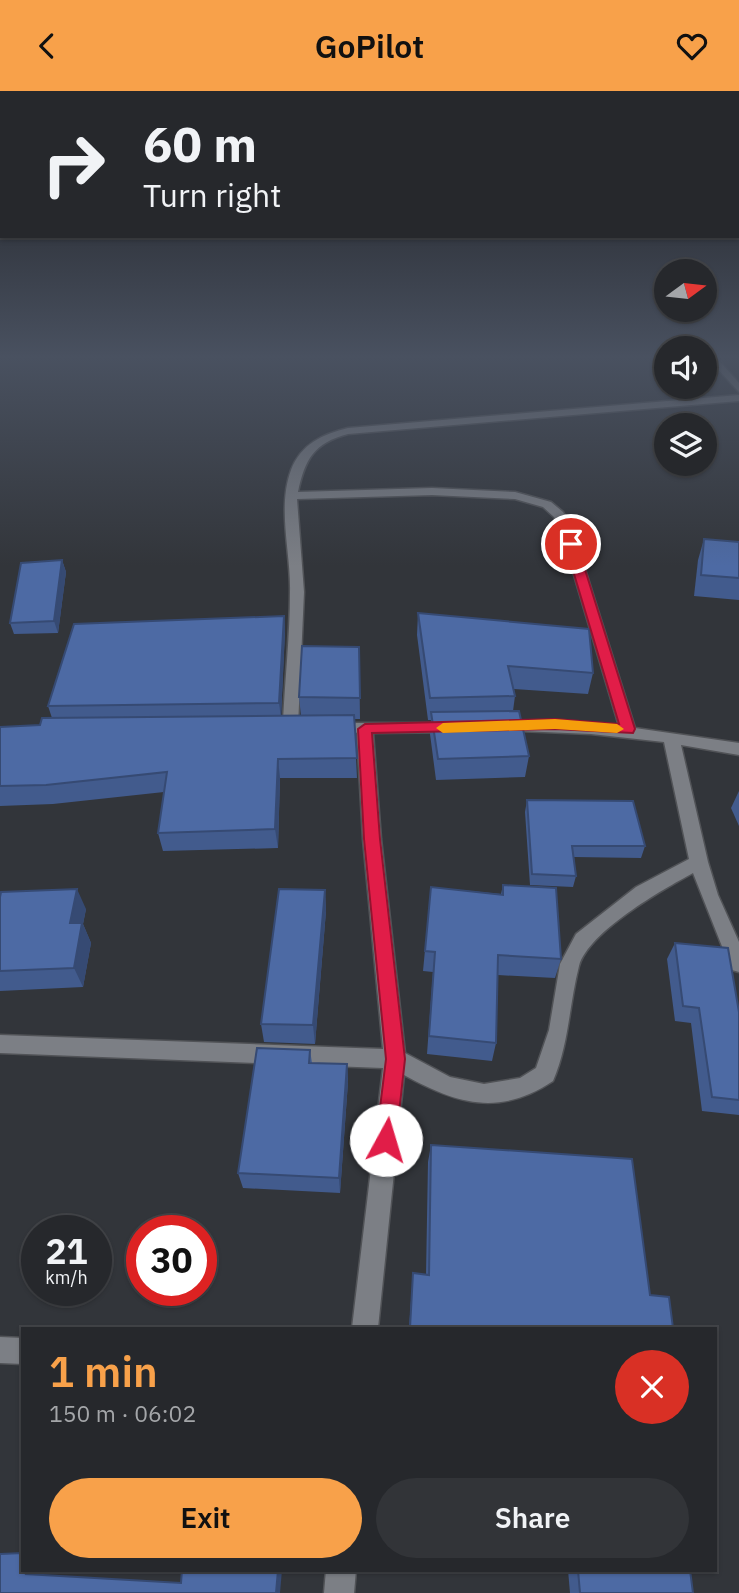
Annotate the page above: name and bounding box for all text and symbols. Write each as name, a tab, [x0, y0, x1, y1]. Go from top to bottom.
text: GoPilot	[315, 25, 424, 67]
icon: back	[28, 27, 66, 65]
icon: heart	[673, 27, 711, 65]
text: 60 m	[143, 112, 257, 175]
icon: right	[28, 119, 119, 210]
text: Turn right	[143, 174, 281, 216]
north arrow	[654, 259, 718, 322]
map controls	[654, 259, 717, 476]
button: sound	[654, 336, 717, 399]
button: layers	[654, 413, 717, 476]
pin	[541, 514, 601, 574]
icon: arrive	[552, 525, 590, 563]
position arrow	[349, 1103, 423, 1177]
speed limit sign: 30	[126, 1215, 217, 1306]
text: 21	[45, 1228, 88, 1274]
text: km/h	[45, 1266, 88, 1289]
text: 1 min	[49, 1344, 158, 1399]
button: close	[615, 1350, 689, 1424]
text: 150 m · 06:02	[49, 1398, 196, 1428]
button: Exit	[49, 1478, 362, 1558]
button: Share	[376, 1478, 689, 1558]

